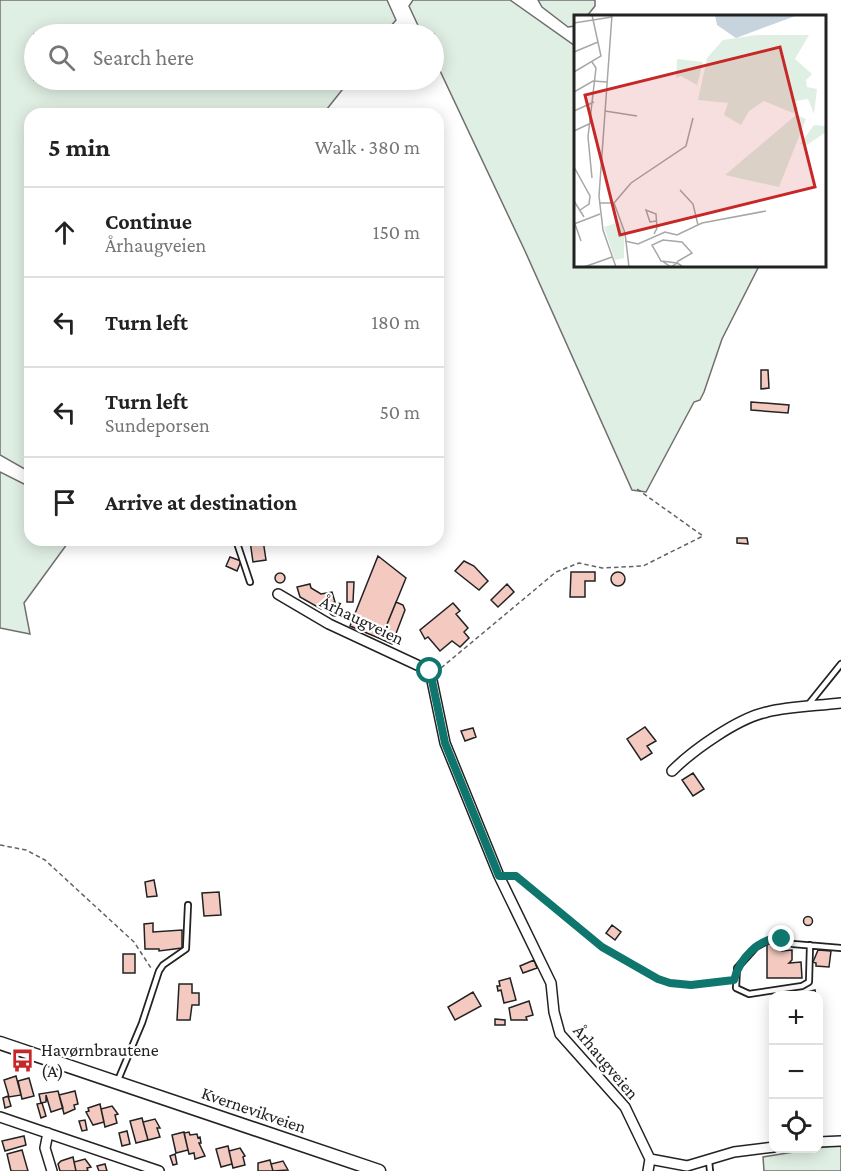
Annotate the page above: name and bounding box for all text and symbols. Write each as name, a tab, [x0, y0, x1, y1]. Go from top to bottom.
inset map	[574, 15, 826, 267]
search box	[24, 24, 444, 90]
icon: search	[45, 41, 78, 74]
text: Search here	[93, 45, 194, 70]
text: 5 min	[48, 133, 110, 162]
text: Walk · 380 m	[315, 136, 420, 158]
text: Continue	[105, 209, 192, 234]
icon: ahead	[48, 216, 81, 249]
text: 150 m	[373, 221, 420, 243]
text: Århaugveien	[105, 234, 206, 256]
icon: left	[48, 306, 81, 339]
text: Turn left	[105, 310, 188, 335]
text: 180 m	[371, 311, 420, 333]
text: Turn left	[105, 389, 188, 414]
icon: left	[48, 396, 81, 429]
text: 50 m	[379, 401, 420, 423]
text: Sundeporsen	[105, 414, 210, 436]
icon: arrive	[48, 486, 81, 519]
text: Arrive at destination	[105, 490, 297, 515]
street label: Århaugveien	[317, 591, 408, 649]
route start	[416, 657, 442, 683]
route end	[768, 925, 794, 951]
map controls	[769, 991, 823, 1153]
button: +	[769, 991, 823, 1045]
street label: Århaugveien	[569, 1021, 643, 1104]
place label: Havørnbrautene (A)	[41, 1040, 159, 1082]
button: −	[769, 1045, 823, 1099]
bus stop icon: Havørnbrautene (A)	[10, 1047, 36, 1073]
street label: Kvernevikveien	[199, 1083, 309, 1137]
button: locate	[769, 1099, 823, 1153]

